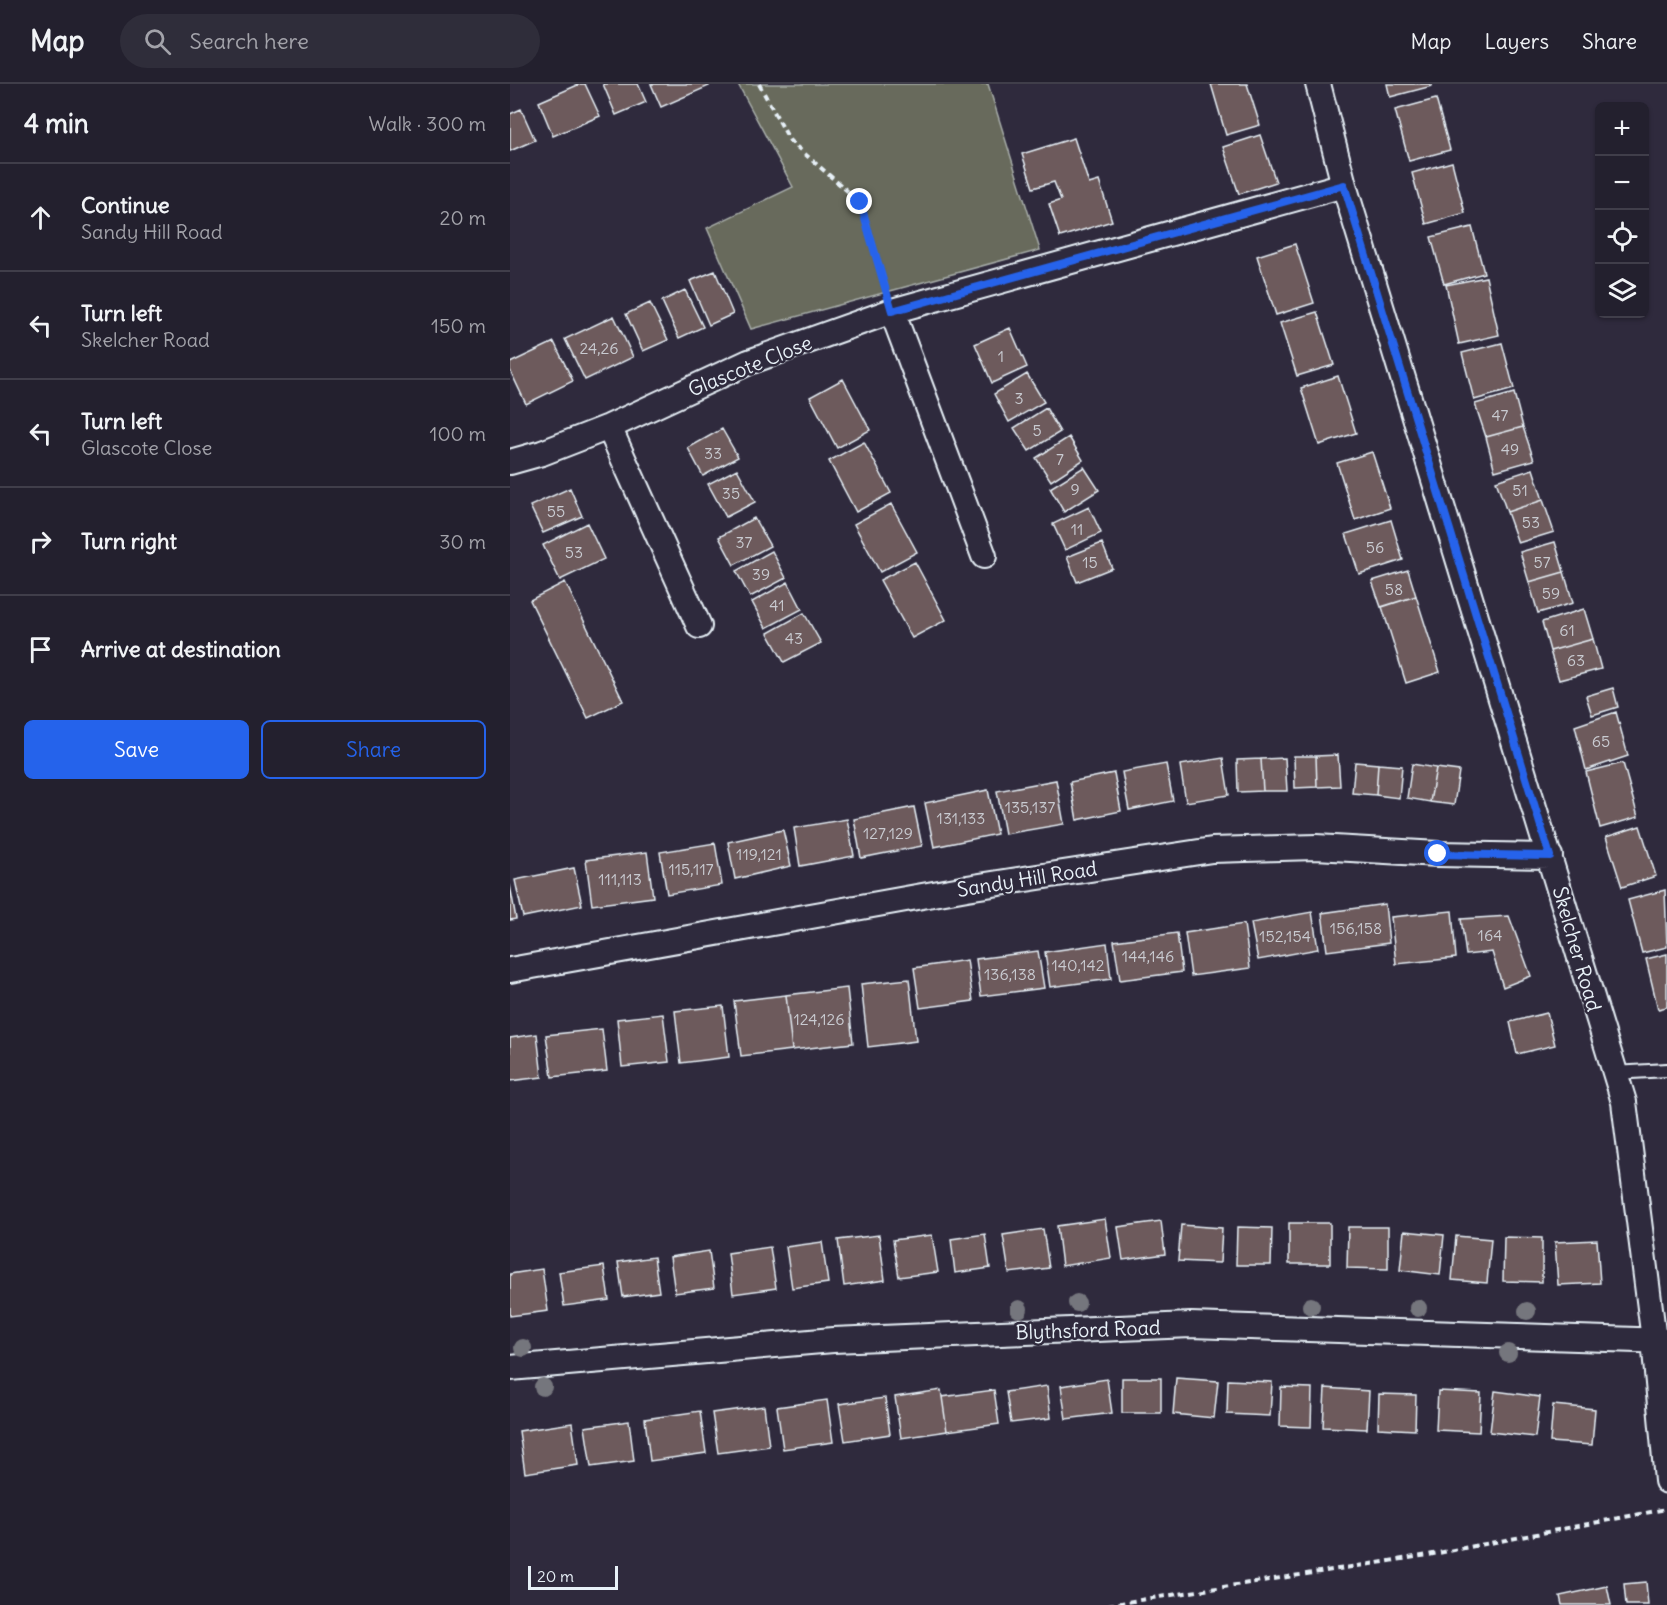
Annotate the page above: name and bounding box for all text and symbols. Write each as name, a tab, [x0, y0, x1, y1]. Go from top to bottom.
search box	[120, 14, 540, 68]
text: Map	[30, 23, 84, 59]
icon: search	[141, 25, 174, 58]
text: Search here	[189, 27, 309, 55]
text: Map	[1411, 28, 1451, 55]
text: Layers	[1484, 28, 1549, 55]
text: Share	[1582, 28, 1637, 55]
map controls	[1595, 102, 1649, 318]
button: +	[1595, 102, 1649, 156]
text: 4 min	[24, 107, 89, 140]
text: Walk · 300 m	[368, 111, 486, 136]
button: −	[1595, 156, 1649, 210]
route end	[846, 188, 872, 214]
text: Continue	[81, 191, 170, 219]
icon: ahead	[24, 201, 57, 234]
text: 20 m	[440, 205, 486, 230]
button: locate	[1595, 210, 1649, 264]
text: Sandy Hill Road	[81, 219, 222, 244]
button: layers	[1595, 264, 1649, 318]
text: Turn left	[81, 299, 162, 327]
icon: left	[24, 309, 57, 342]
text: 150 m	[431, 313, 486, 338]
text: Skelcher Road	[81, 327, 210, 352]
street label: Glascote Close	[684, 329, 815, 402]
house number: 24,26	[579, 338, 619, 358]
house number: 1	[998, 346, 1004, 366]
house number: 3	[1014, 388, 1024, 408]
house number: 47	[1492, 405, 1509, 425]
text: Turn left	[81, 407, 162, 435]
icon: left	[24, 417, 57, 450]
house number: 5	[1032, 420, 1042, 440]
text: 100 m	[429, 421, 486, 446]
text: Glascote Close	[81, 435, 212, 460]
house number: 49	[1501, 439, 1519, 459]
house number: 33	[704, 443, 722, 463]
house number: 7	[1056, 449, 1064, 469]
house number: 9	[1070, 479, 1080, 499]
house number: 51	[1512, 480, 1528, 500]
house number: 35	[722, 483, 740, 503]
house number: 55	[547, 501, 565, 521]
house number: 53	[1522, 512, 1540, 532]
house number: 11	[1071, 519, 1083, 539]
icon: right	[24, 525, 57, 558]
text: Turn right	[81, 527, 177, 555]
text: 30 m	[439, 529, 486, 554]
house number: 37	[736, 532, 753, 552]
house number: 56	[1366, 537, 1384, 557]
house number: 53	[565, 542, 583, 562]
house number: 15	[1082, 552, 1098, 572]
house number: 57	[1533, 552, 1551, 572]
house number: 39	[752, 564, 770, 584]
house number: 58	[1385, 579, 1403, 599]
house number: 59	[1542, 583, 1560, 603]
house number: 41	[769, 595, 785, 615]
house number: 61	[1559, 620, 1575, 640]
house number: 43	[785, 628, 803, 648]
icon: arrive	[24, 633, 57, 666]
text: Arrive at destination	[81, 635, 281, 663]
house number: 63	[1567, 650, 1585, 670]
button: Save	[24, 720, 249, 779]
button: Share	[261, 720, 486, 779]
house number: 65	[1592, 731, 1610, 751]
house number: 135,137	[1005, 797, 1055, 817]
house number: 131,133	[937, 808, 985, 828]
house number: 127,129	[863, 823, 913, 843]
route start	[1424, 840, 1450, 866]
house number: 119,121	[736, 844, 782, 864]
street label: Sandy Hill Road	[955, 855, 1099, 902]
house number: 115,117	[668, 859, 714, 879]
house number: 111,113	[598, 869, 642, 889]
street label: Skelcher Road	[1548, 884, 1607, 1014]
house number: 156,158	[1330, 918, 1382, 938]
house number: 164	[1478, 925, 1502, 945]
house number: 152,154	[1259, 926, 1311, 946]
house number: 144,146	[1122, 946, 1174, 966]
house number: 140,142	[1051, 955, 1105, 975]
house number: 136,138	[984, 964, 1036, 984]
house number: 124,126	[793, 1009, 845, 1029]
street label: Blythsford Road	[1015, 1314, 1161, 1345]
scale bar	[528, 1563, 618, 1590]
text: 20 m	[537, 1566, 574, 1586]

